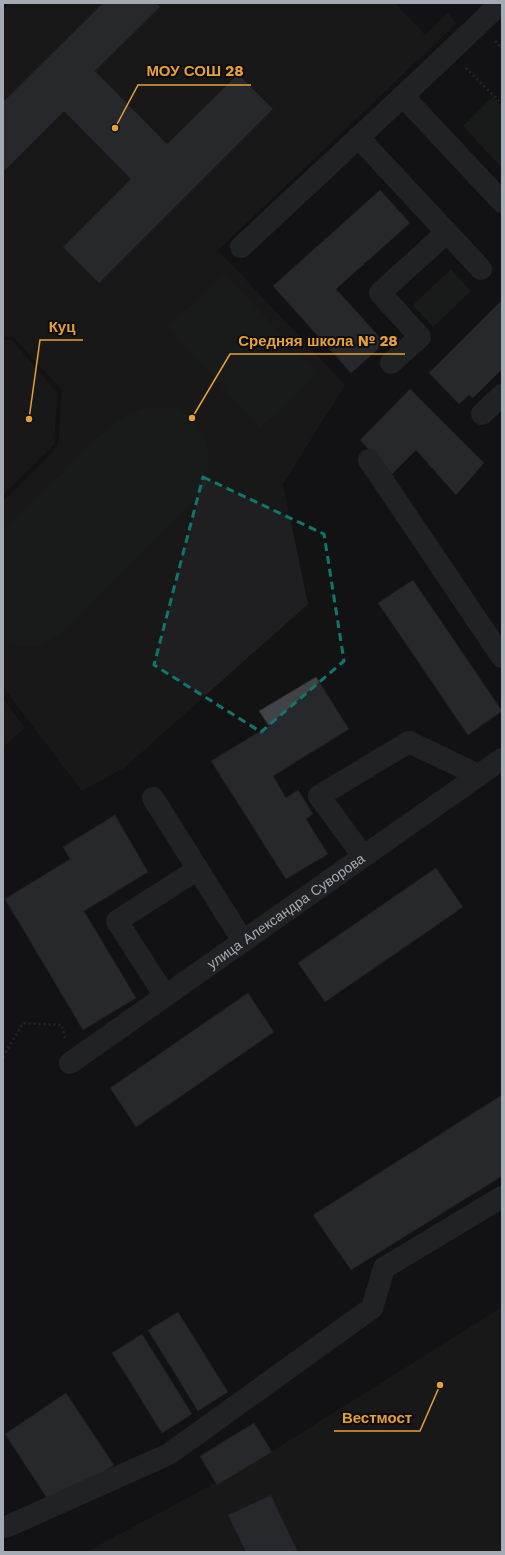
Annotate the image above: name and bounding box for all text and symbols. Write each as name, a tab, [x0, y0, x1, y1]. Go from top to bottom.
callout: МОУ СОШ 28	[138, 58, 251, 85]
text: МОУ СОШ 28	[146, 62, 244, 80]
callout: Куц	[40, 313, 83, 340]
text: Куц	[49, 318, 76, 336]
callout: Средняя школа № 28	[230, 327, 405, 354]
text: Средняя школа № 28	[238, 332, 398, 350]
street label: улица Александра Суворова	[204, 850, 368, 972]
callout: Вестмост	[334, 1404, 420, 1431]
text: Вестмост	[342, 1409, 412, 1427]

